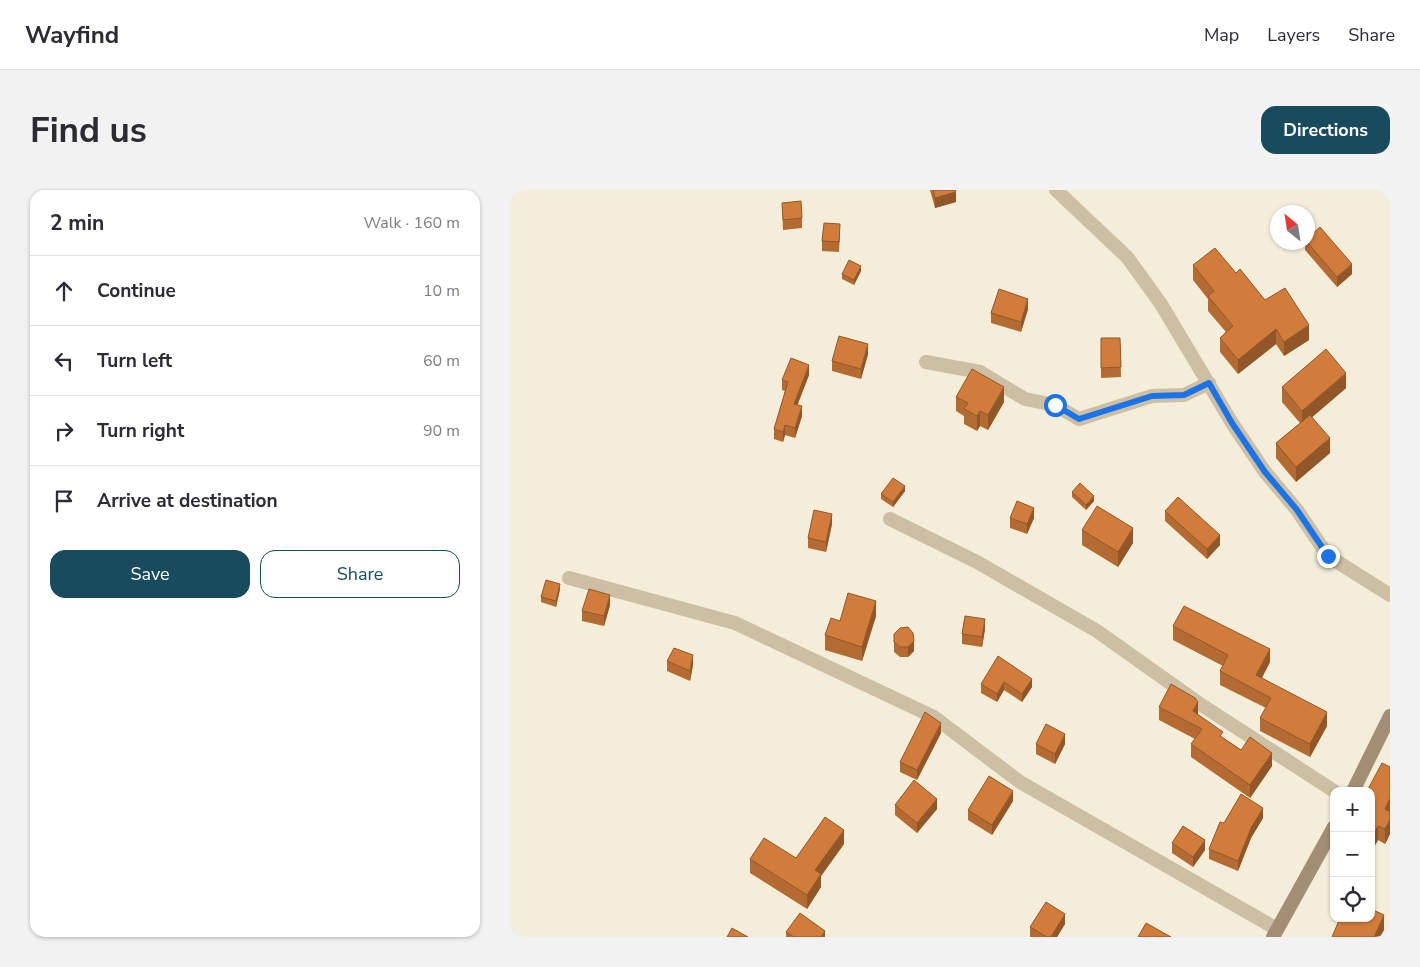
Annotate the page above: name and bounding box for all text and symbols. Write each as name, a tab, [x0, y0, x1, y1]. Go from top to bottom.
text: Wayfind	[25, 19, 119, 51]
text: Map	[1204, 23, 1239, 47]
text: Layers	[1267, 23, 1320, 47]
text: Share	[1348, 23, 1395, 47]
button: Directions	[1261, 106, 1390, 154]
text: Find us	[30, 107, 147, 154]
north arrow	[1270, 205, 1315, 250]
text: 2 min	[50, 209, 104, 237]
text: Walk · 160 m	[364, 212, 460, 234]
icon: ahead	[50, 277, 78, 305]
text: Continue	[97, 278, 176, 304]
text: 10 m	[423, 280, 460, 302]
icon: left	[50, 347, 78, 375]
text: Turn left	[97, 348, 172, 374]
text: 60 m	[423, 350, 460, 372]
route start	[1044, 394, 1067, 417]
icon: right	[50, 417, 78, 445]
text: Turn right	[97, 418, 184, 444]
text: 90 m	[423, 420, 460, 442]
icon: arrive	[50, 487, 78, 515]
text: Arrive at destination	[97, 488, 278, 514]
route end	[1317, 545, 1340, 568]
button: Save	[50, 550, 250, 598]
button: Share	[260, 550, 460, 598]
map controls	[1330, 787, 1375, 922]
button: +	[1330, 787, 1375, 832]
button: −	[1330, 832, 1375, 877]
button: locate	[1330, 877, 1375, 922]

